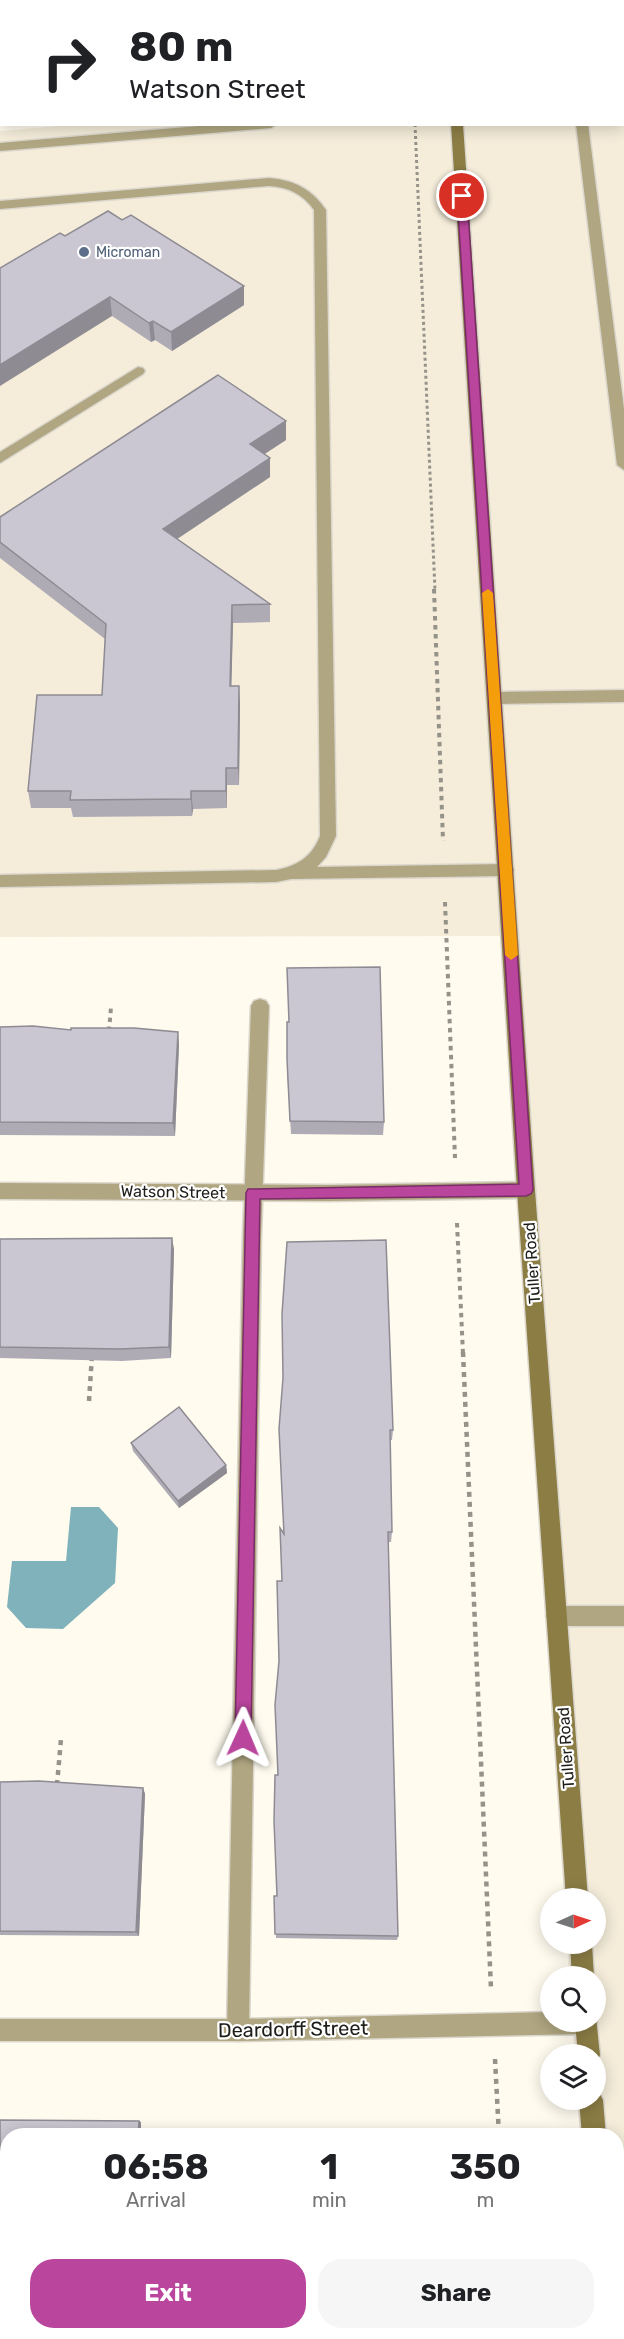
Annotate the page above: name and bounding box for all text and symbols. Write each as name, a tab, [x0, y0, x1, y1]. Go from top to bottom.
text: 80 m	[129, 22, 233, 72]
icon: right	[30, 24, 108, 102]
text: Watson Street	[129, 73, 306, 105]
pin	[436, 170, 487, 221]
icon: arrive	[445, 179, 478, 212]
place label: Microman	[96, 244, 160, 261]
marker: Microman	[77, 245, 91, 259]
street label: Watson Street	[120, 1182, 226, 1202]
street label: Tuller Road	[520, 1221, 544, 1305]
position arrow	[211, 1706, 275, 1770]
street label: Tuller Road	[554, 1706, 578, 1790]
north arrow	[540, 1888, 606, 1954]
map controls	[540, 1888, 606, 2110]
button: search	[540, 1966, 606, 2032]
street label: Deardorff Street	[218, 2016, 369, 2042]
button: layers	[540, 2044, 606, 2110]
text: 06:58	[103, 2145, 209, 2188]
text: 1	[320, 2145, 338, 2188]
text: 350	[450, 2145, 521, 2188]
text: Arrival	[126, 2188, 186, 2212]
text: min	[312, 2188, 347, 2212]
text: m	[476, 2188, 494, 2212]
button: Exit	[30, 2259, 306, 2328]
button: Share	[318, 2259, 594, 2328]

